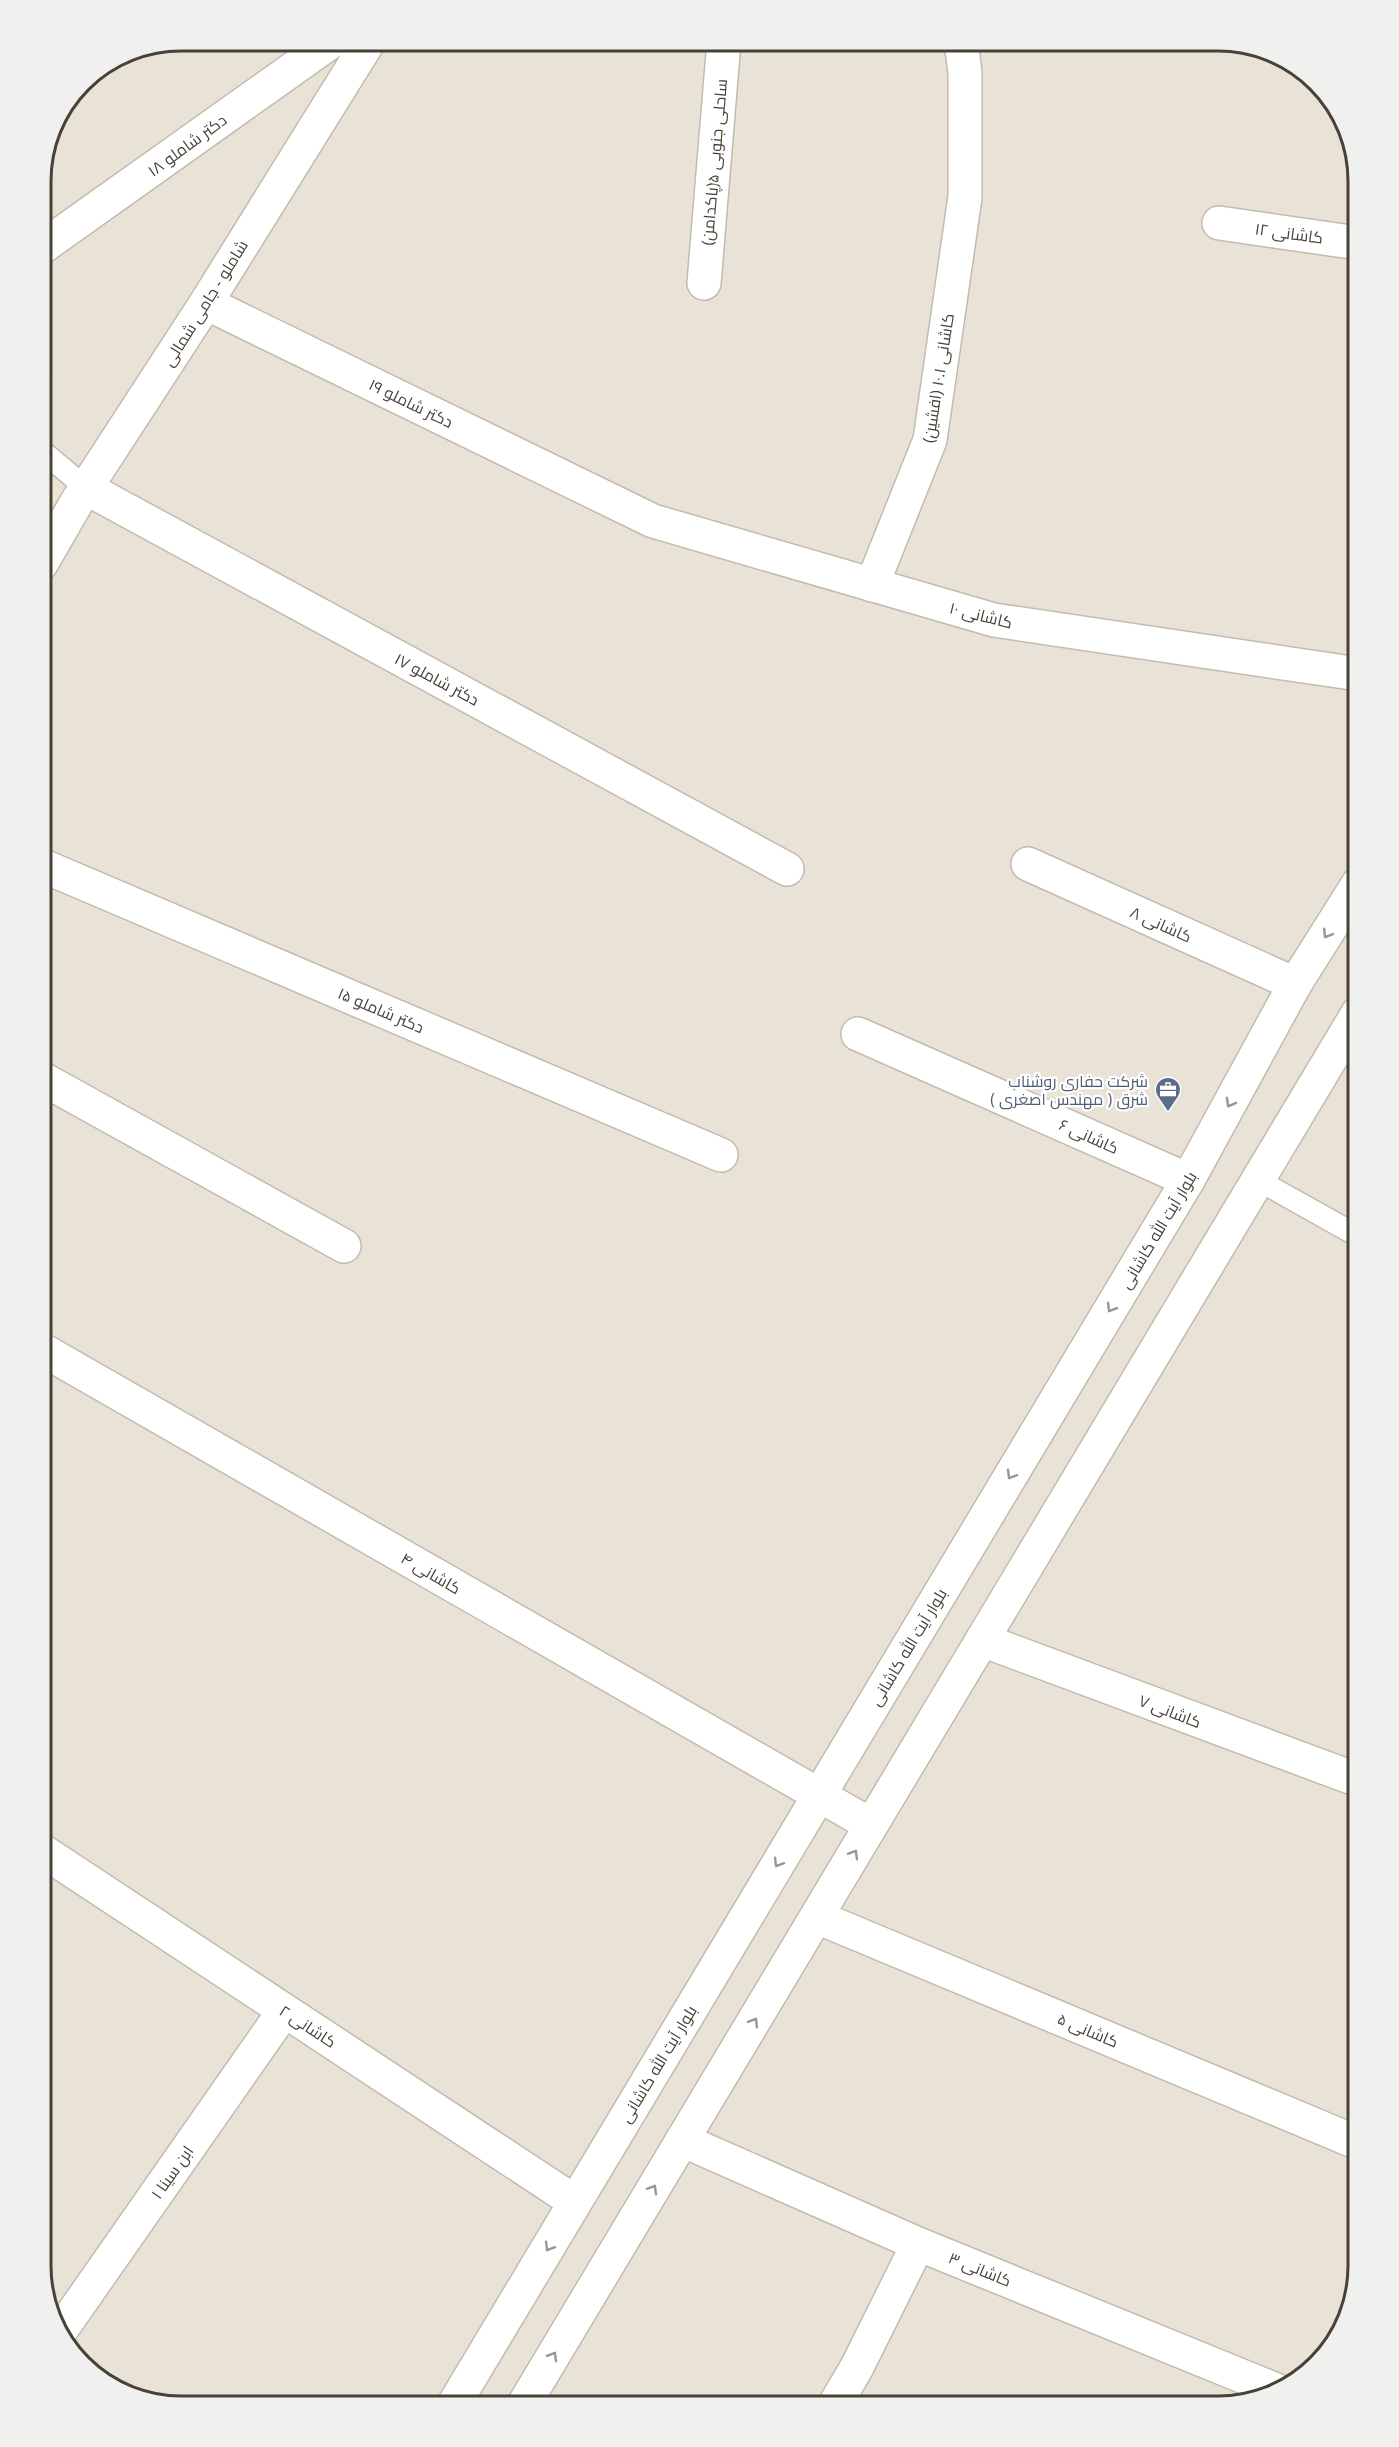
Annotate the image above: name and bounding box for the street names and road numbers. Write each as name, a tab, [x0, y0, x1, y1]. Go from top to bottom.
street label: ساحلی جنوبی ۵(پاکدامن)	[696, 78, 733, 246]
street label: دکتر شاملو ۱۸	[143, 109, 231, 181]
street label: کاشانی ۱۲	[1253, 217, 1325, 249]
street label: شاملو - جامی شمالی	[157, 236, 253, 370]
street label: کاشانی ۱۰.۱ (افشین)	[917, 312, 959, 444]
street label: دکتر شاملو ۱۹	[365, 373, 457, 433]
street label: کاشانی ۱۰	[947, 597, 1015, 633]
street label: دکتر شاملو ۱۷	[391, 647, 483, 711]
street label: کاشانی ۸	[1127, 901, 1195, 947]
street label: دکتر شاملو ۱۵	[335, 982, 427, 1038]
street label: کاشانی ۶	[1056, 1113, 1122, 1159]
street label: بلوار آیت الله کاشانی	[1114, 1167, 1202, 1293]
street label: کاشانی ۴	[397, 1547, 465, 1599]
street label: بلوار آیت الله کاشانی	[864, 1584, 952, 1710]
street label: کاشانی ۷	[1136, 1689, 1204, 1733]
street label: کاشانی ۲	[275, 1999, 341, 2053]
street label: بلوار آیت الله کاشانی	[614, 2001, 702, 2127]
street label: کاشانی ۵	[1054, 2007, 1122, 2053]
street label: ابن سینا ۱	[146, 2141, 198, 2203]
street label: کاشانی ۳	[945, 2246, 1015, 2292]

